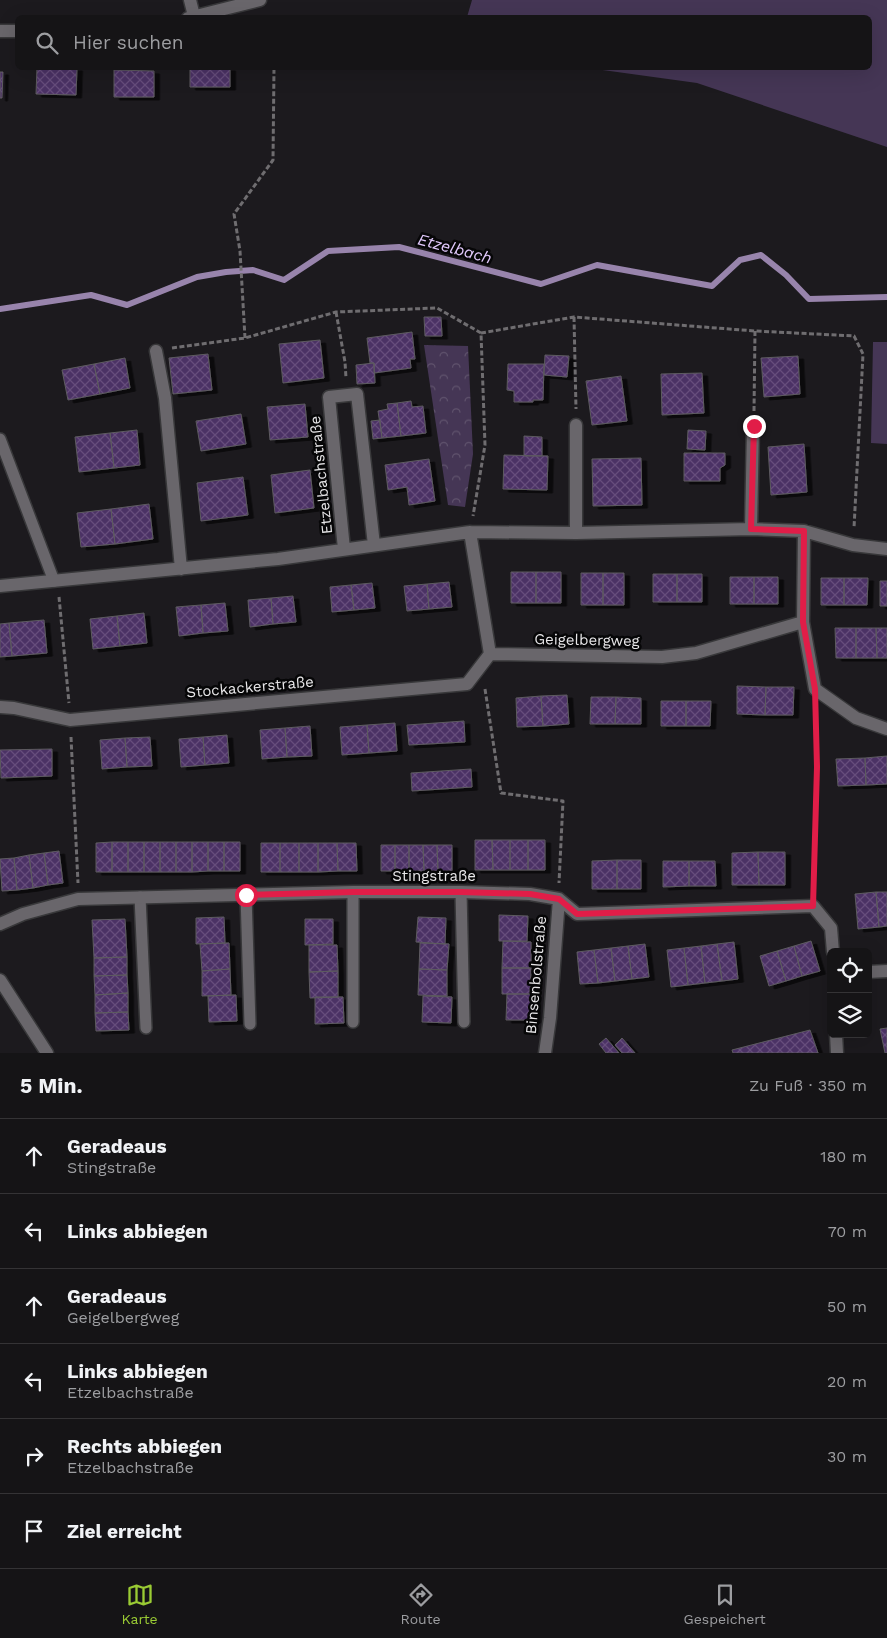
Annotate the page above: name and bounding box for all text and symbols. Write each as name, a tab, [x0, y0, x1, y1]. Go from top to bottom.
search box	[15, 15, 872, 70]
icon: search	[33, 29, 61, 57]
text: Hier suchen	[73, 31, 184, 54]
water label: Etzelbach	[416, 229, 494, 267]
street label: Etzelbachstraße	[306, 415, 336, 535]
route end	[743, 415, 766, 438]
street label: Geigelbergweg	[534, 630, 640, 650]
street label: Stockackerstraße	[186, 672, 314, 702]
street label: Stingstraße	[392, 867, 476, 885]
route start	[235, 884, 258, 907]
street label: Binsenbolstraße	[522, 915, 550, 1035]
map controls	[827, 948, 872, 1038]
button: locate	[827, 948, 872, 993]
button: layers	[827, 993, 872, 1038]
text: 5 Min.	[20, 1073, 83, 1098]
text: Zu Fuß · 350 m	[749, 1076, 867, 1095]
text: Geradeaus	[67, 1135, 167, 1158]
icon: ahead	[20, 1142, 48, 1170]
text: 180 m	[820, 1147, 867, 1166]
text: Stingstraße	[67, 1158, 156, 1177]
icon: left	[20, 1217, 48, 1245]
text: Links abbiegen	[67, 1220, 208, 1243]
text: 70 m	[828, 1222, 867, 1241]
text: Geradeaus	[67, 1285, 167, 1308]
icon: ahead	[20, 1292, 48, 1320]
text: 50 m	[827, 1297, 867, 1316]
text: Geigelbergweg	[67, 1308, 179, 1327]
text: Links abbiegen	[67, 1360, 208, 1383]
icon: left	[20, 1367, 48, 1395]
text: 20 m	[827, 1372, 867, 1391]
text: Etzelbachstraße	[67, 1383, 194, 1402]
text: Rechts abbiegen	[67, 1435, 222, 1458]
icon: right	[20, 1442, 48, 1470]
text: 30 m	[827, 1447, 867, 1466]
text: Etzelbachstraße	[67, 1458, 194, 1477]
icon: arrive	[20, 1517, 48, 1545]
text: Ziel erreicht	[67, 1520, 182, 1543]
tab: Karte	[121, 1581, 158, 1627]
tab: Route	[401, 1581, 441, 1627]
tab: Gespeichert	[684, 1581, 766, 1627]

